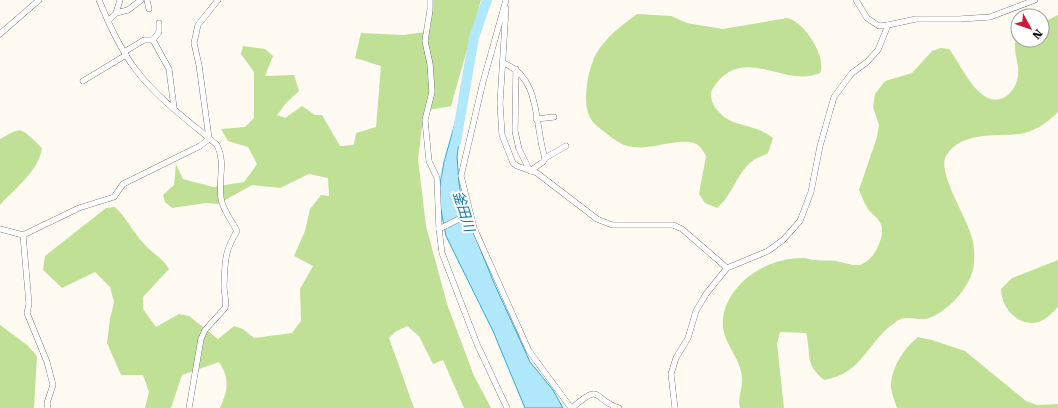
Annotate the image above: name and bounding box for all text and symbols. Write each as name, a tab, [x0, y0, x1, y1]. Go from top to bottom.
north arrow	[1010, 8, 1050, 48]
text: N	[1029, 27, 1045, 42]
water label: 釜田川	[450, 189, 478, 235]

